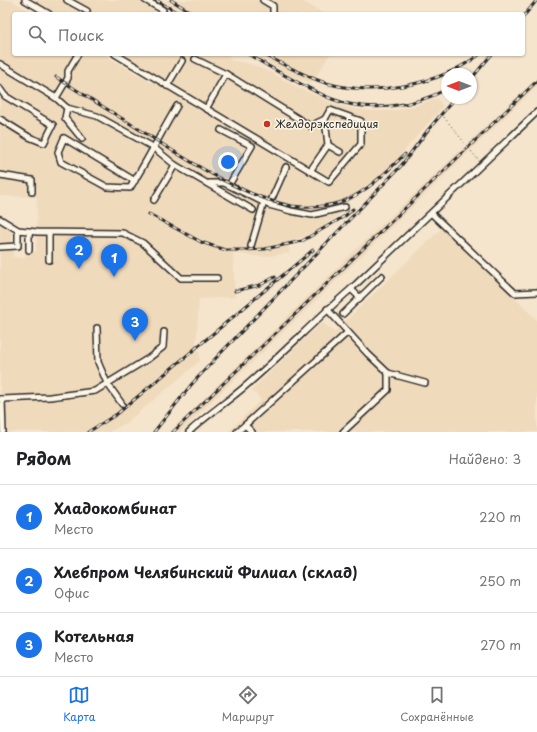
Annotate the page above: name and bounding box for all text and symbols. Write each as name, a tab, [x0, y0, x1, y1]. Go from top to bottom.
search box	[12, 12, 525, 56]
icon: search	[26, 23, 48, 45]
text: Поиск	[58, 23, 104, 46]
north arrow	[441, 68, 477, 104]
place label: Желдорэкспедиция	[275, 115, 379, 132]
marker: Желдорэкспедиция	[262, 119, 272, 129]
your location	[218, 152, 238, 172]
pin: 2	[66, 236, 92, 269]
pin: 1	[101, 244, 127, 277]
pin: 3	[122, 308, 148, 341]
text: Рядом	[16, 445, 71, 471]
text: Найдено: 3	[449, 449, 521, 468]
text: Хладокомбинат	[54, 496, 176, 519]
text: 1	[26, 507, 32, 526]
text: 220 m	[479, 507, 521, 526]
text: Место	[54, 519, 94, 538]
text: Хлебпром Челябинский Филиал (склад)	[54, 560, 358, 583]
text: 2	[24, 571, 34, 590]
text: 250 m	[479, 571, 521, 590]
text: Офис	[54, 583, 89, 602]
text: Котельная	[54, 624, 134, 647]
text: 3	[25, 635, 33, 654]
text: 270 m	[480, 635, 521, 654]
text: Место	[54, 647, 94, 666]
tab: Карта	[63, 684, 95, 725]
tab: Маршрут	[222, 684, 274, 725]
tab: Сохранённые	[400, 684, 474, 725]

